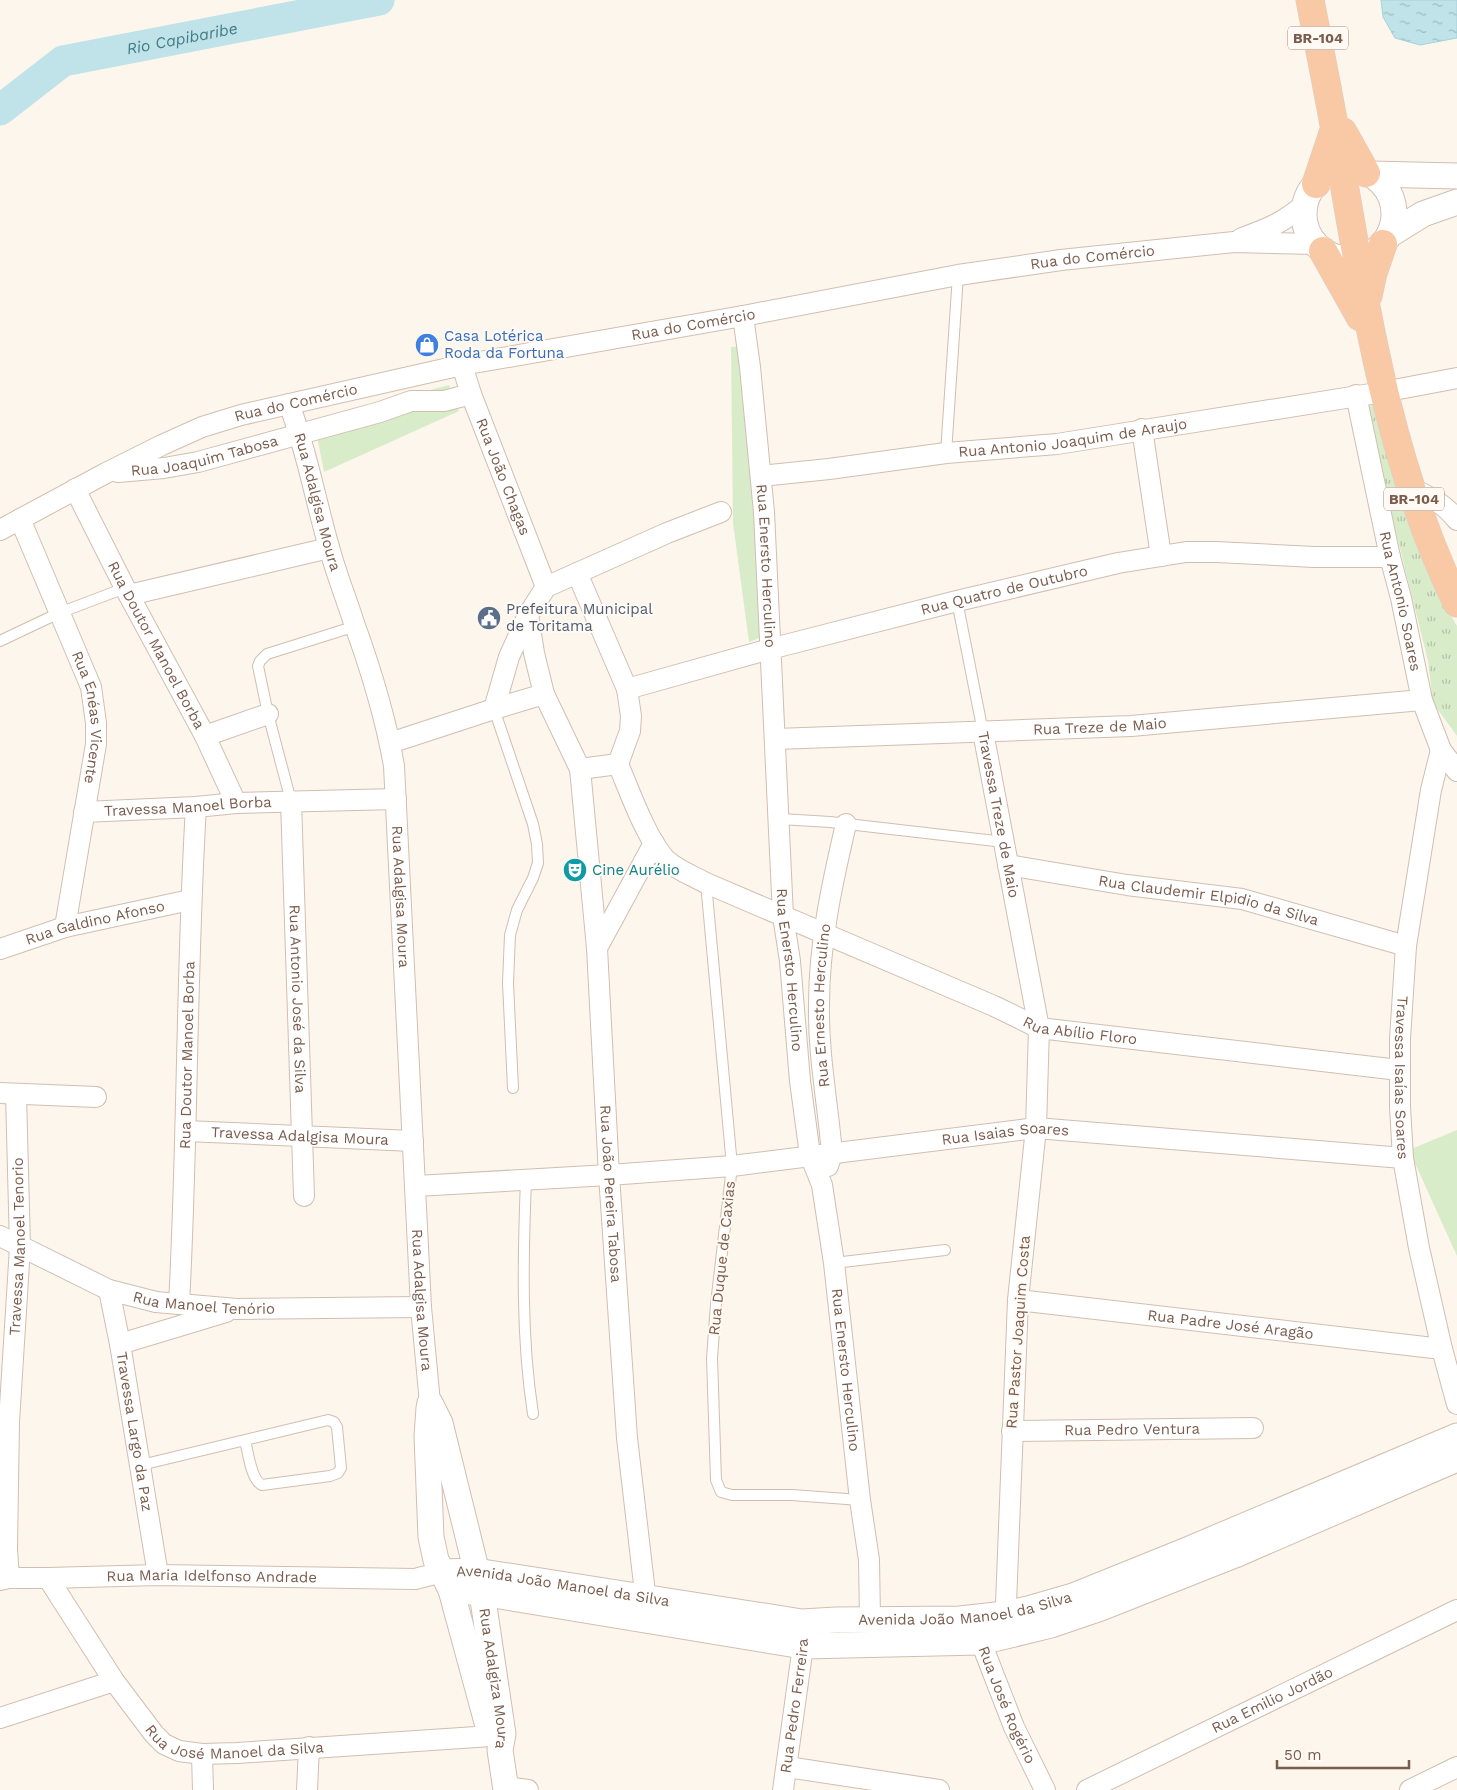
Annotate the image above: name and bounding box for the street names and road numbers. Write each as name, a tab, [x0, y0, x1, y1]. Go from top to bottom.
road number: BR-104	[1288, 26, 1348, 49]
street label: Rua do Comércio	[1029, 241, 1156, 273]
street label: Rua do Comércio	[630, 305, 757, 344]
street label: Rua do Comércio	[232, 380, 359, 425]
street label: Rua Antonio Joaquim de Araujo	[958, 414, 1188, 461]
street label: Rua João Chagas	[472, 415, 534, 538]
street label: Rua Adalgisa Moura	[290, 430, 345, 574]
street label: Rua Joaquim Tabosa	[130, 431, 280, 480]
street label: Rua Enersto Herculino	[752, 483, 779, 648]
road number: BR-104	[1384, 488, 1444, 510]
street label: Rua Antonio Soares	[1376, 530, 1425, 673]
street label: Rua Doutor Manoel Borba	[104, 558, 209, 733]
street label: Rua Quatro de Outubro	[919, 561, 1089, 619]
street label: Rua Enéas Vicente	[68, 648, 105, 785]
street label: Rua Treze de Maio	[1033, 714, 1167, 739]
street label: Travessa Treze de Maio	[974, 730, 1023, 899]
street label: Travessa Manoel Borba	[104, 793, 272, 820]
street label: Rua Adalgisa Moura	[388, 825, 413, 969]
street label: Rua Claudemir Elpidio da Silva	[1097, 871, 1321, 930]
street label: Rua Enersto Herculino	[773, 888, 807, 1052]
street label: Rua Galdino Afonso	[23, 897, 167, 949]
street label: Rua Antonio José da Silva	[285, 904, 310, 1094]
street label: Rua Ernesto Herculino	[810, 922, 835, 1088]
street label: Rua Doutor Manoel Borba	[176, 960, 198, 1149]
street label: Travessa Isaías Soares	[1391, 995, 1412, 1160]
street label: Rua Abílio Floro	[1020, 1013, 1138, 1048]
street label: Rua João Pereira Tabosa	[596, 1105, 625, 1284]
street label: Rua Isaias Soares	[941, 1119, 1070, 1149]
street label: Travessa Adalgisa Moura	[211, 1123, 390, 1149]
street label: Travessa Manoel Tenorio	[5, 1157, 29, 1336]
street label: Rua Duque de Caxias	[705, 1180, 739, 1336]
street label: Rua Adalgisa Moura	[408, 1228, 436, 1372]
street label: Rua Pastor Joaquim Costa	[1002, 1234, 1034, 1429]
street label: Rua Manoel Tenório	[131, 1287, 275, 1318]
street label: Rua Enersto Herculino	[828, 1287, 864, 1452]
street label: Rua Padre José Aragão	[1147, 1306, 1315, 1343]
street label: Travessa Largo da Paz	[112, 1351, 156, 1513]
street label: Rua Pedro Ventura	[1064, 1420, 1201, 1439]
street label: Avenida João Manoel da Silva	[456, 1562, 671, 1610]
street label: Rua Maria Idelfonso Andrade	[106, 1566, 317, 1586]
street label: Avenida João Manoel da Silva	[858, 1588, 1074, 1629]
street label: Rua Adalgiza Moura	[475, 1607, 512, 1751]
street label: Rua Pedro Ferreira	[776, 1638, 812, 1774]
street label: Rua José Rogério	[974, 1644, 1040, 1766]
street label: Rua Emilio Jordão	[1209, 1663, 1336, 1737]
street label: Rua José Manoel da Silva	[141, 1721, 325, 1763]

